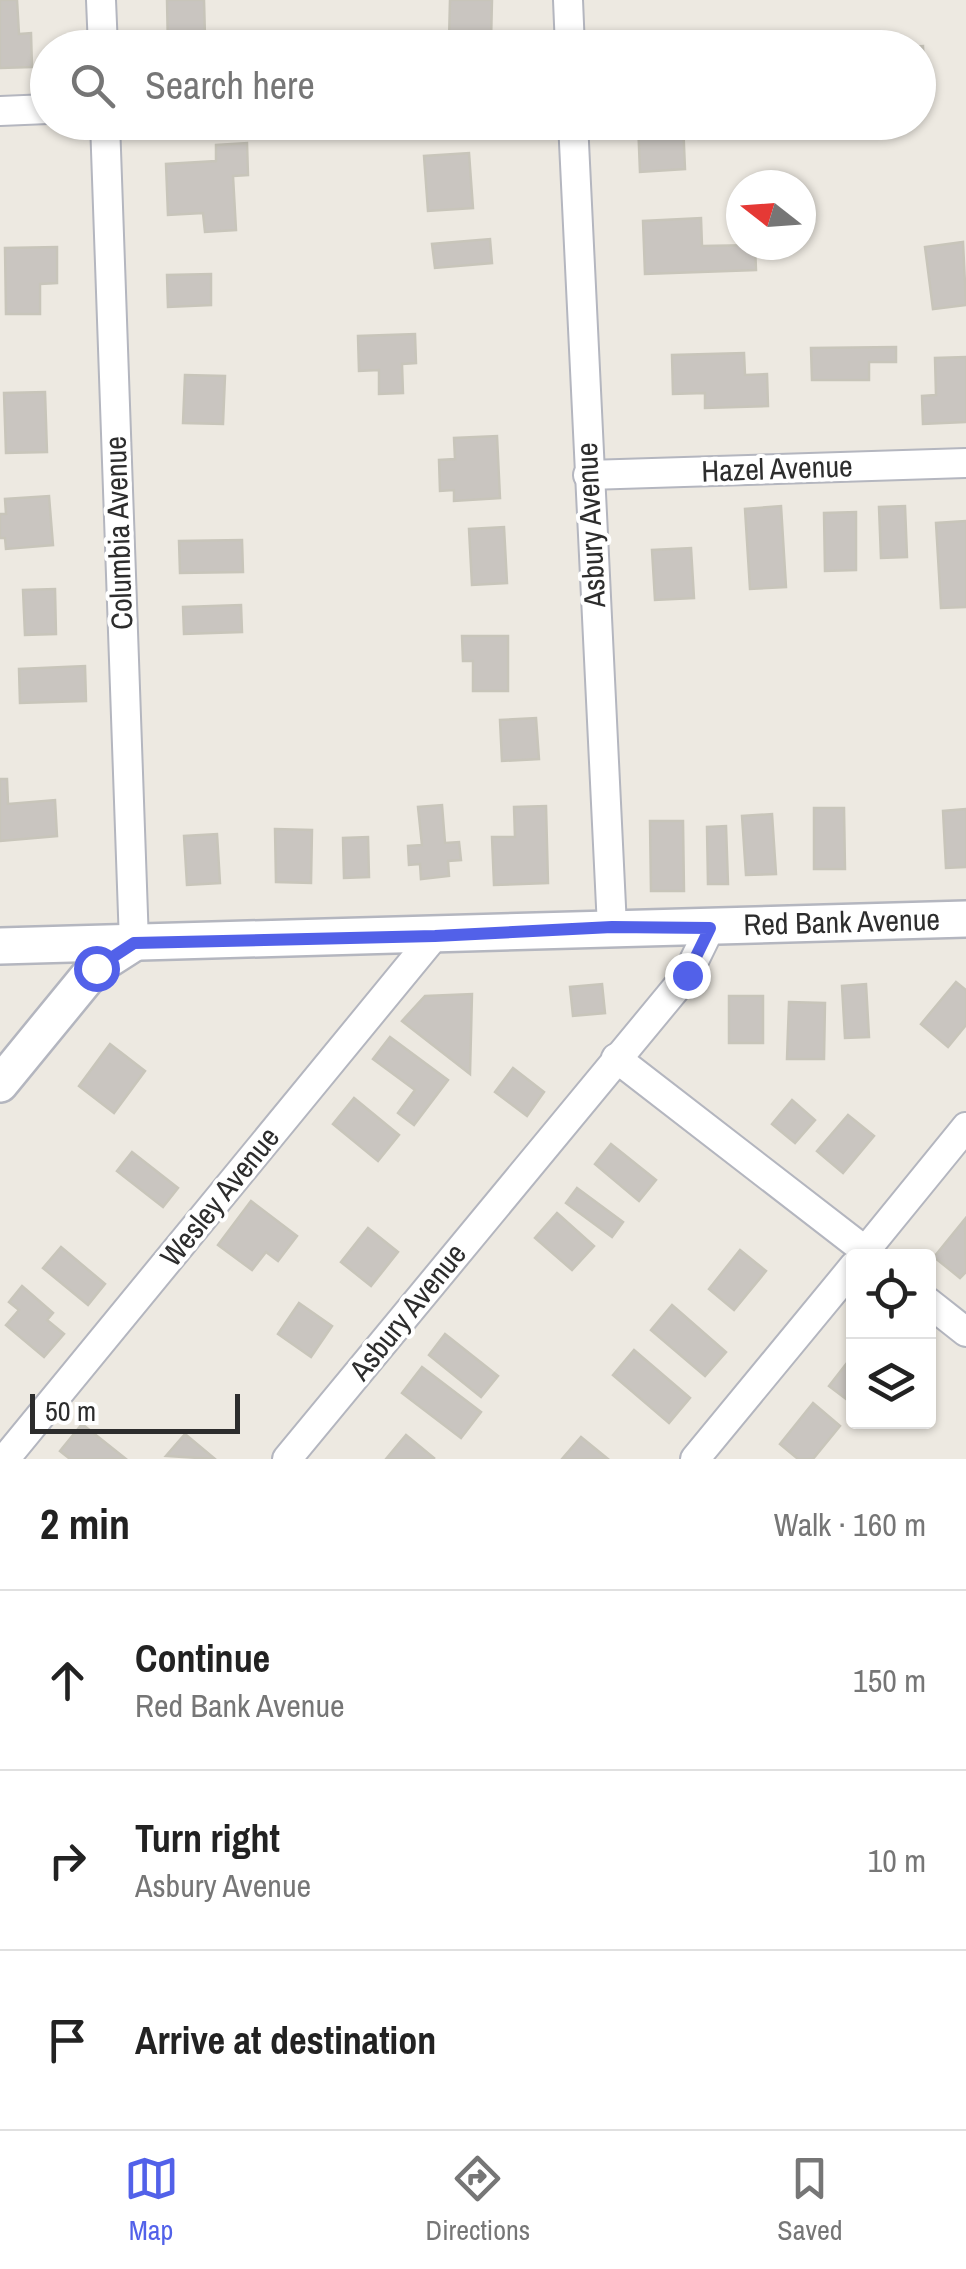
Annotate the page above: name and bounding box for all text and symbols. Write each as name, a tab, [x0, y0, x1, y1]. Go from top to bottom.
search box	[30, 30, 936, 140]
icon: search	[65, 58, 120, 113]
text: Search here	[145, 60, 315, 111]
north arrow	[726, 170, 816, 260]
street label: Columbia Avenue	[95, 436, 141, 631]
street label: Asbury Avenue	[566, 442, 614, 610]
street label: Hazel Avenue	[701, 445, 853, 491]
street label: Red Bank Avenue	[743, 899, 940, 944]
route start	[74, 946, 120, 992]
route end	[665, 953, 711, 999]
street label: Wesley Avenue	[151, 1118, 288, 1275]
street label: Asbury Avenue	[339, 1235, 475, 1389]
map controls	[846, 1249, 936, 1429]
button: locate	[846, 1249, 936, 1339]
button: layers	[846, 1339, 936, 1429]
scale bar	[30, 1389, 240, 1434]
text: 50 m	[45, 1392, 96, 1430]
text: 2 min	[40, 1496, 130, 1552]
text: Walk · 160 m	[774, 1503, 926, 1546]
text: Continue	[135, 1633, 270, 1684]
icon: ahead	[40, 1653, 95, 1708]
text: 150 m	[853, 1659, 926, 1702]
text: Red Bank Avenue	[135, 1684, 345, 1727]
text: Turn right	[135, 1813, 280, 1864]
icon: right	[40, 1833, 95, 1888]
text: 10 m	[868, 1839, 926, 1882]
text: Asbury Avenue	[135, 1864, 311, 1907]
icon: arrive	[40, 2013, 95, 2068]
text: Arrive at destination	[135, 2015, 436, 2066]
tab: Map	[124, 2151, 179, 2249]
tab: Directions	[426, 2151, 530, 2249]
tab: Saved	[777, 2151, 842, 2249]

